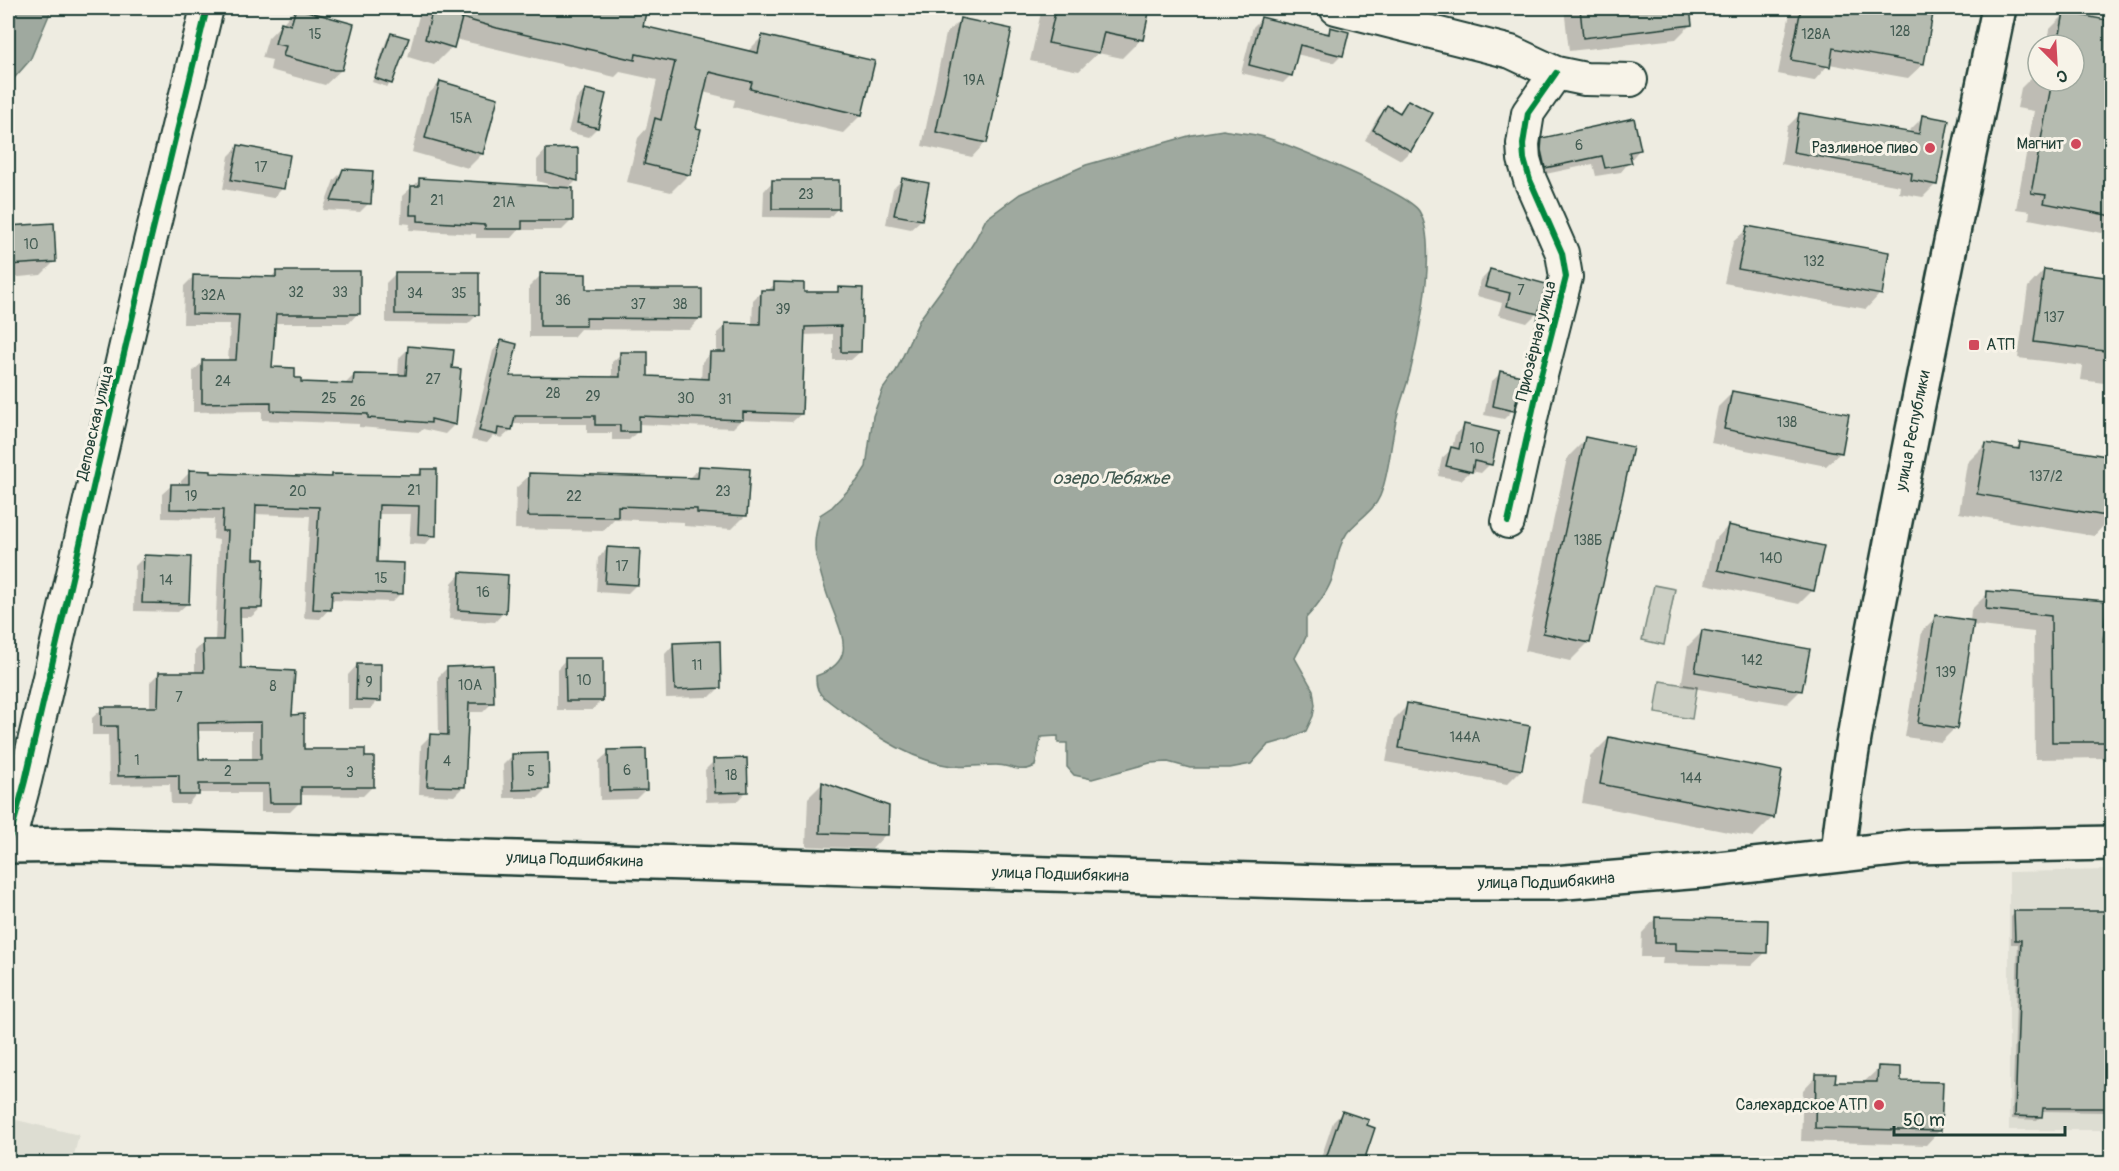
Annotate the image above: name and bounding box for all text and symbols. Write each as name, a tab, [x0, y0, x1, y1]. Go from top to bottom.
house number: 128	[1890, 23, 1910, 40]
house number: 15	[308, 26, 322, 43]
house number: 128А	[1801, 26, 1831, 43]
north arrow	[2026, 33, 2086, 93]
text: С	[2053, 65, 2070, 87]
house number: 19А	[963, 72, 985, 89]
house number: 15А	[450, 110, 472, 127]
place label: Магнит	[2016, 134, 2064, 154]
house number: 6	[1575, 137, 1583, 154]
marker: Магнит	[2069, 137, 2083, 151]
place label: Разливное пиво	[1812, 138, 1918, 158]
marker: Разливное пиво	[1923, 141, 1937, 155]
house number: 17	[255, 159, 268, 176]
house number: 23	[798, 186, 814, 203]
house number: 21	[430, 192, 444, 209]
house number: 21А	[493, 194, 515, 211]
house number: 10	[23, 236, 39, 253]
house number: 132	[1803, 253, 1825, 270]
street label: Приозёрная улица	[1511, 279, 1561, 403]
house number: 7	[1517, 282, 1525, 299]
house number: 32	[288, 284, 304, 301]
house number: 33	[332, 284, 348, 301]
house number: 34	[407, 285, 423, 302]
house number: 35	[451, 285, 467, 302]
house number: 32А	[201, 287, 225, 304]
house number: 36	[555, 292, 571, 309]
house number: 37	[630, 296, 646, 313]
house number: 38	[673, 296, 687, 313]
house number: 39	[775, 301, 791, 318]
house number: 137	[2044, 309, 2065, 326]
place label: АТП	[1986, 335, 2015, 355]
marker: АТП	[1967, 338, 1981, 352]
street label: Деповская улица	[72, 364, 118, 483]
street label: улица Республики	[1891, 369, 1935, 494]
house number: 27	[425, 371, 441, 388]
house number: 24	[215, 373, 231, 390]
house number: 28	[546, 385, 560, 402]
house number: 29	[585, 388, 601, 405]
house number: 25	[321, 390, 337, 407]
house number: 30	[677, 390, 695, 407]
house number: 31	[718, 391, 732, 408]
house number: 26	[350, 393, 366, 410]
house number: 138	[1777, 414, 1797, 431]
house number: 10	[1469, 440, 1485, 457]
water label: озеро Лебяжье	[1053, 467, 1171, 490]
house number: 137/2	[2029, 468, 2063, 485]
house number: 21	[407, 482, 421, 499]
house number: 20	[289, 483, 307, 500]
house number: 23	[715, 483, 731, 500]
house number: 19	[185, 488, 197, 505]
house number: 22	[566, 488, 582, 505]
house number: 138Б	[1574, 532, 1602, 549]
house number: 140	[1759, 550, 1783, 567]
house number: 17	[616, 558, 629, 575]
house number: 15	[374, 570, 388, 587]
house number: 14	[159, 572, 173, 589]
house number: 16	[476, 584, 490, 601]
house number: 142	[1741, 652, 1763, 669]
house number: 11	[692, 657, 702, 674]
house number: 139	[1936, 664, 1956, 681]
house number: 10	[576, 672, 592, 689]
house number: 9	[365, 674, 373, 691]
house number: 10А	[458, 677, 482, 694]
house number: 8	[269, 678, 277, 695]
house number: 7	[175, 689, 183, 706]
house number: 144А	[1450, 729, 1480, 746]
house number: 1	[134, 752, 140, 769]
house number: 4	[443, 753, 451, 770]
house number: 6	[623, 762, 631, 779]
house number: 2	[224, 763, 232, 780]
house number: 5	[527, 763, 535, 780]
house number: 3	[346, 764, 354, 781]
house number: 18	[725, 767, 737, 784]
house number: 144	[1680, 770, 1702, 787]
street label: улица Подшибякина	[505, 848, 644, 872]
street label: улица Подшибякина	[991, 862, 1129, 886]
street label: улица Подшибякина	[1477, 868, 1616, 893]
place label: Салехардское АТП	[1736, 1095, 1867, 1115]
marker: Салехардское АТП	[1872, 1098, 1886, 1112]
scale bar	[1894, 1099, 2065, 1137]
text: 50 m	[1903, 1109, 1945, 1132]

